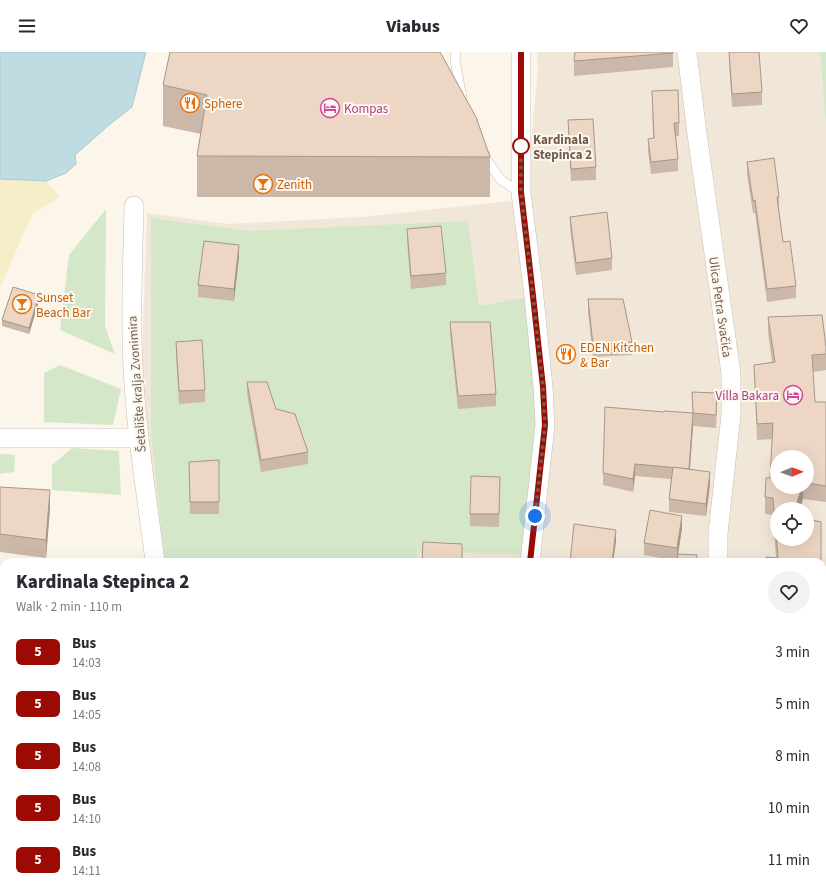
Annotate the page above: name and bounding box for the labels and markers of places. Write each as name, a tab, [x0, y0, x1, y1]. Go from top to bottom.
restaurant icon: Sphere	[179, 92, 201, 114]
place label: Sphere	[204, 95, 243, 113]
hotel icon: Kompas	[319, 97, 341, 119]
place label: Kompas	[344, 100, 389, 118]
place label: Kardinala Stepinca 2	[533, 131, 592, 164]
marker: Kardinala Stepinca 2	[512, 137, 530, 155]
bar icon: Zenith	[252, 173, 274, 195]
place label: Zenith	[277, 176, 312, 194]
place label: Sunset Beach Bar	[36, 289, 91, 322]
bar icon: Sunset Beach Bar	[11, 293, 33, 315]
place label: EDEN Kitchen & Bar	[580, 339, 654, 372]
restaurant icon: EDEN Kitchen & Bar	[555, 343, 577, 365]
hotel icon: Villa Bakara	[782, 384, 804, 406]
place label: Villa Bakara	[716, 387, 779, 405]

